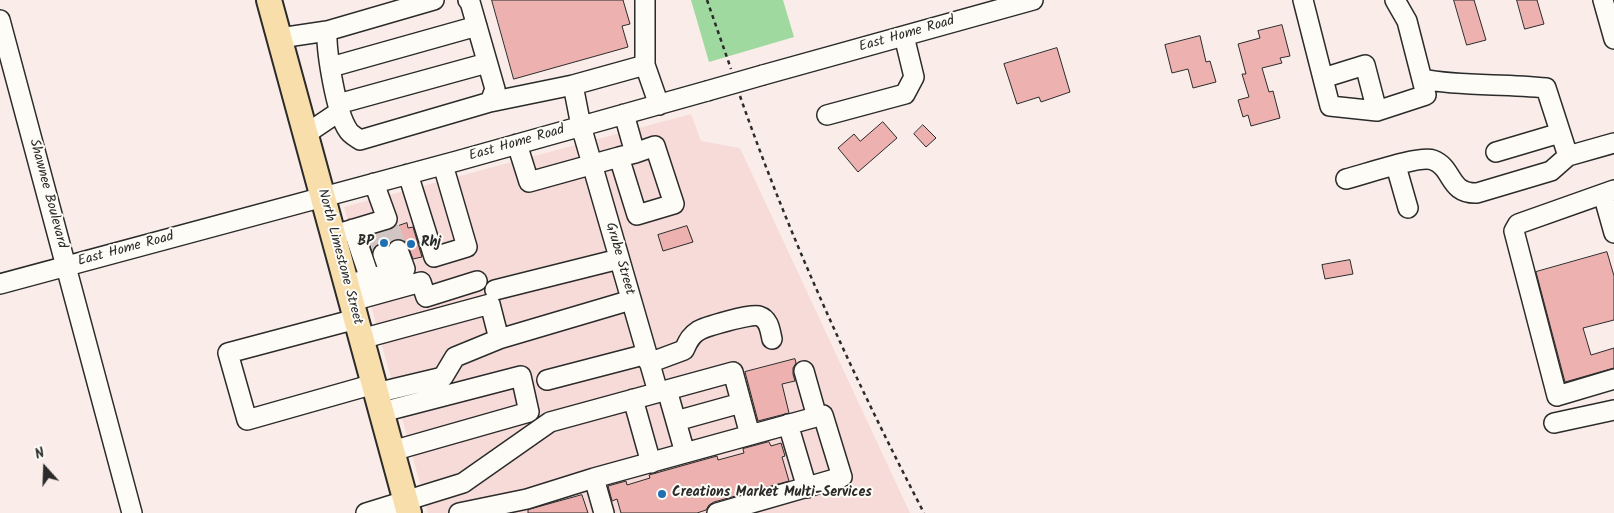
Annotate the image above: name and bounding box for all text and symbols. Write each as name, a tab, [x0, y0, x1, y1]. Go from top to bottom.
street label: East Home Road	[857, 13, 957, 57]
street label: East Home Road	[467, 122, 567, 166]
street label: Shawnee Boulevard	[24, 138, 70, 250]
street label: North Limestone Street	[313, 187, 365, 327]
street label: Grube Street	[601, 221, 637, 297]
street label: East Home Road	[76, 229, 176, 271]
place label: BP	[358, 235, 374, 251]
place label: Rhj	[421, 236, 441, 252]
marker: BP	[378, 237, 390, 249]
marker: Rhj	[405, 238, 417, 250]
text: N	[32, 442, 48, 466]
north arrow	[20, 443, 70, 493]
place label: Creations Market Multi-Services	[672, 486, 872, 502]
marker: Creations Market Multi-Services	[656, 488, 668, 500]

